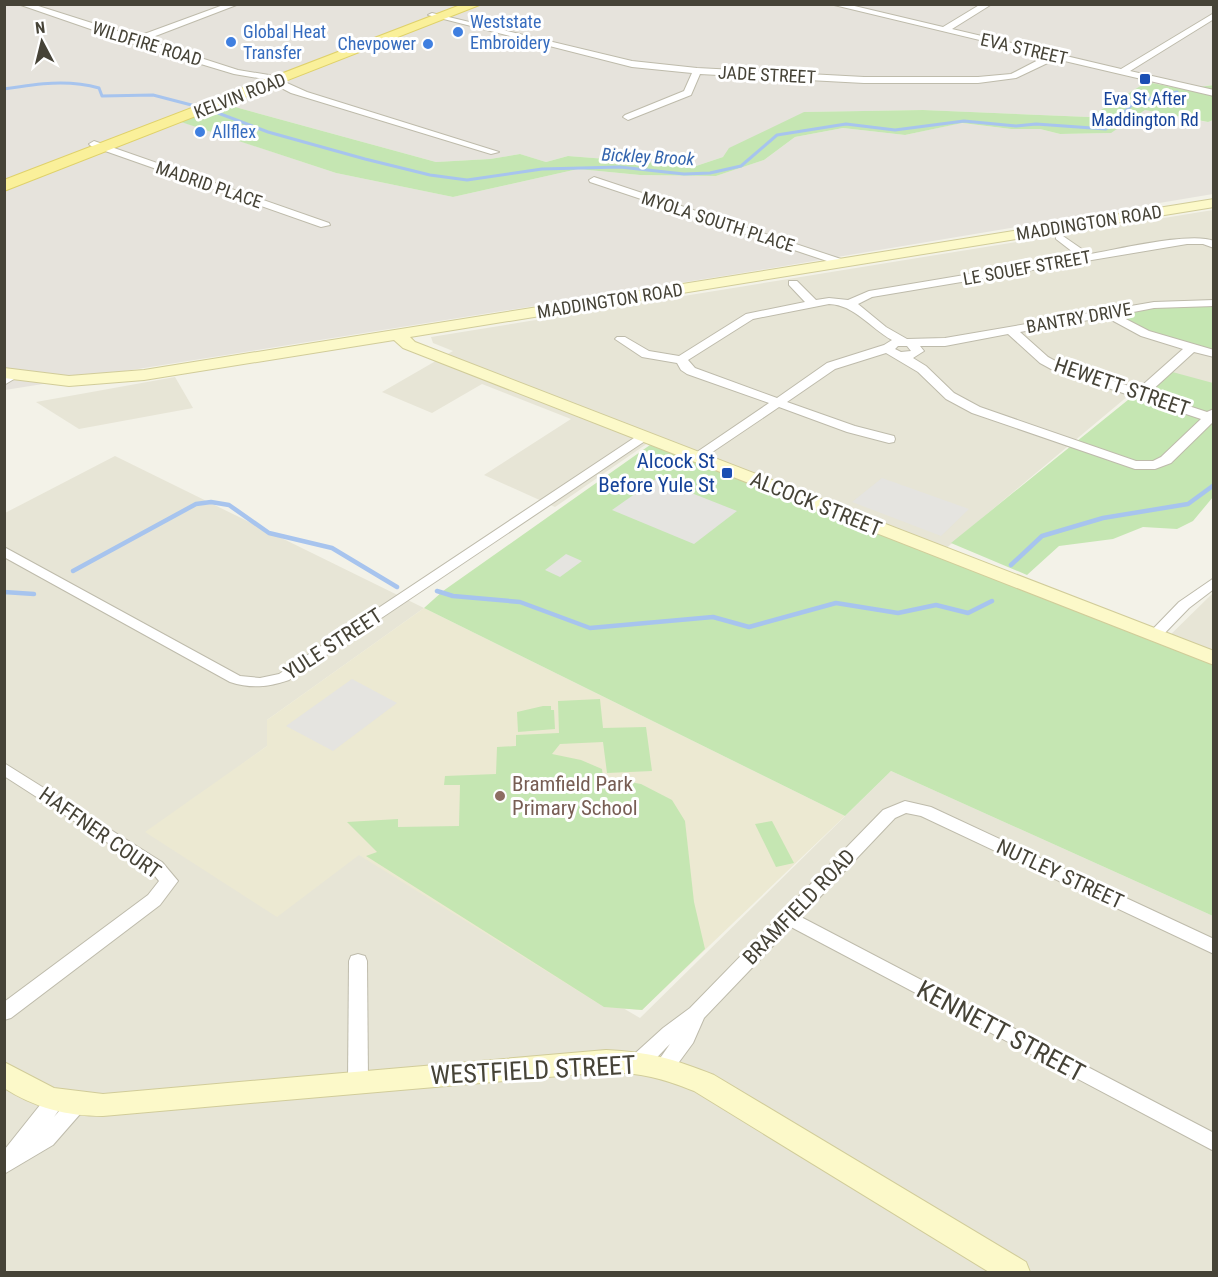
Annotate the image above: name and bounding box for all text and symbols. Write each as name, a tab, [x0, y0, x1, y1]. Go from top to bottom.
place label: Weststate Embroidery	[470, 11, 551, 53]
north arrow	[12, 12, 72, 72]
street label: WILDFIRE ROAD	[90, 17, 205, 70]
text: N	[34, 18, 46, 38]
place label: Global Heat Transfer	[243, 21, 326, 63]
marker: Weststate Embroidery	[451, 25, 465, 39]
street label: EVA STREET	[979, 28, 1070, 69]
place label: Chevpower	[338, 33, 417, 54]
marker: Global Heat Transfer	[224, 35, 238, 49]
marker: Chevpower	[421, 37, 435, 51]
street label: JADE STREET	[718, 61, 816, 88]
street label: KELVIN ROAD	[191, 68, 289, 123]
marker: Eva St After Maddington Rd	[1138, 72, 1152, 86]
place label: Eva St After Maddington Rd	[1091, 88, 1199, 130]
place label: Allflex	[212, 121, 256, 142]
marker: Allflex	[193, 125, 207, 139]
water label: Bickley Brook	[601, 144, 696, 169]
street label: MADRID PLACE	[153, 157, 265, 213]
street label: MYOLA SOUTH PLACE	[639, 187, 797, 256]
street label: MADDINGTON ROAD	[1015, 201, 1163, 244]
street label: LE SOUEF STREET	[961, 246, 1092, 289]
street label: MADDINGTON ROAD	[536, 279, 684, 322]
street label: BANTRY DRIVE	[1025, 298, 1133, 337]
street label: HEWETT STREET	[1051, 353, 1193, 421]
place label: Alcock St Before Yule St	[598, 449, 715, 497]
marker: Alcock St Before Yule St	[720, 466, 734, 480]
street label: ALCOCK STREET	[747, 467, 885, 541]
street label: YULE STREET	[279, 603, 387, 685]
place label: Bramfield Park Primary School	[512, 772, 638, 820]
street label: HAFFNER COURT	[35, 782, 165, 884]
marker: Bramfield Park Primary School	[493, 789, 507, 803]
street label: NUTLEY STREET	[993, 834, 1127, 914]
street label: BRAMFIELD ROAD	[738, 844, 860, 970]
street label: KENNETT STREET	[912, 974, 1090, 1088]
street label: WESTFIELD STREET	[430, 1050, 636, 1090]

